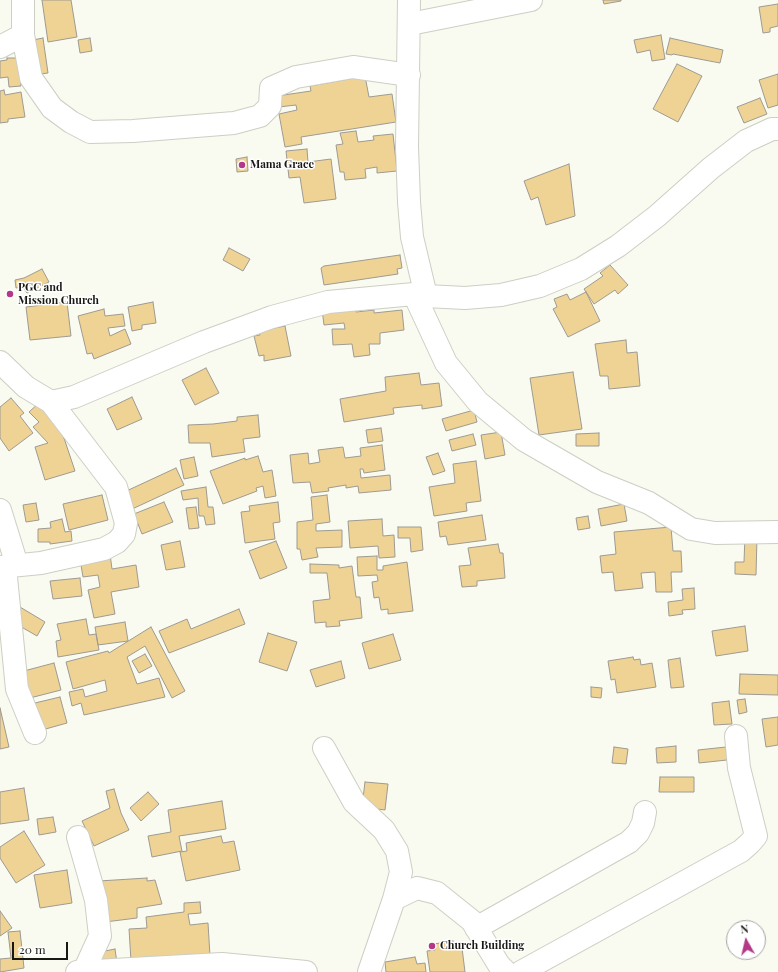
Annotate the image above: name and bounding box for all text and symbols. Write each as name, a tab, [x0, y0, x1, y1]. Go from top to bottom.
place label: Mama Grace	[250, 158, 314, 172]
marker: Mama Grace	[237, 160, 247, 170]
place label: PGC and Mission Church	[18, 281, 99, 307]
marker: PGC and Mission Church	[5, 289, 15, 299]
north arrow	[726, 920, 766, 960]
text: N	[739, 921, 749, 937]
scale bar	[14, 934, 70, 960]
place label: Church Building	[440, 939, 524, 953]
text: 20 m	[19, 941, 46, 957]
marker: Church Building	[427, 941, 437, 951]

